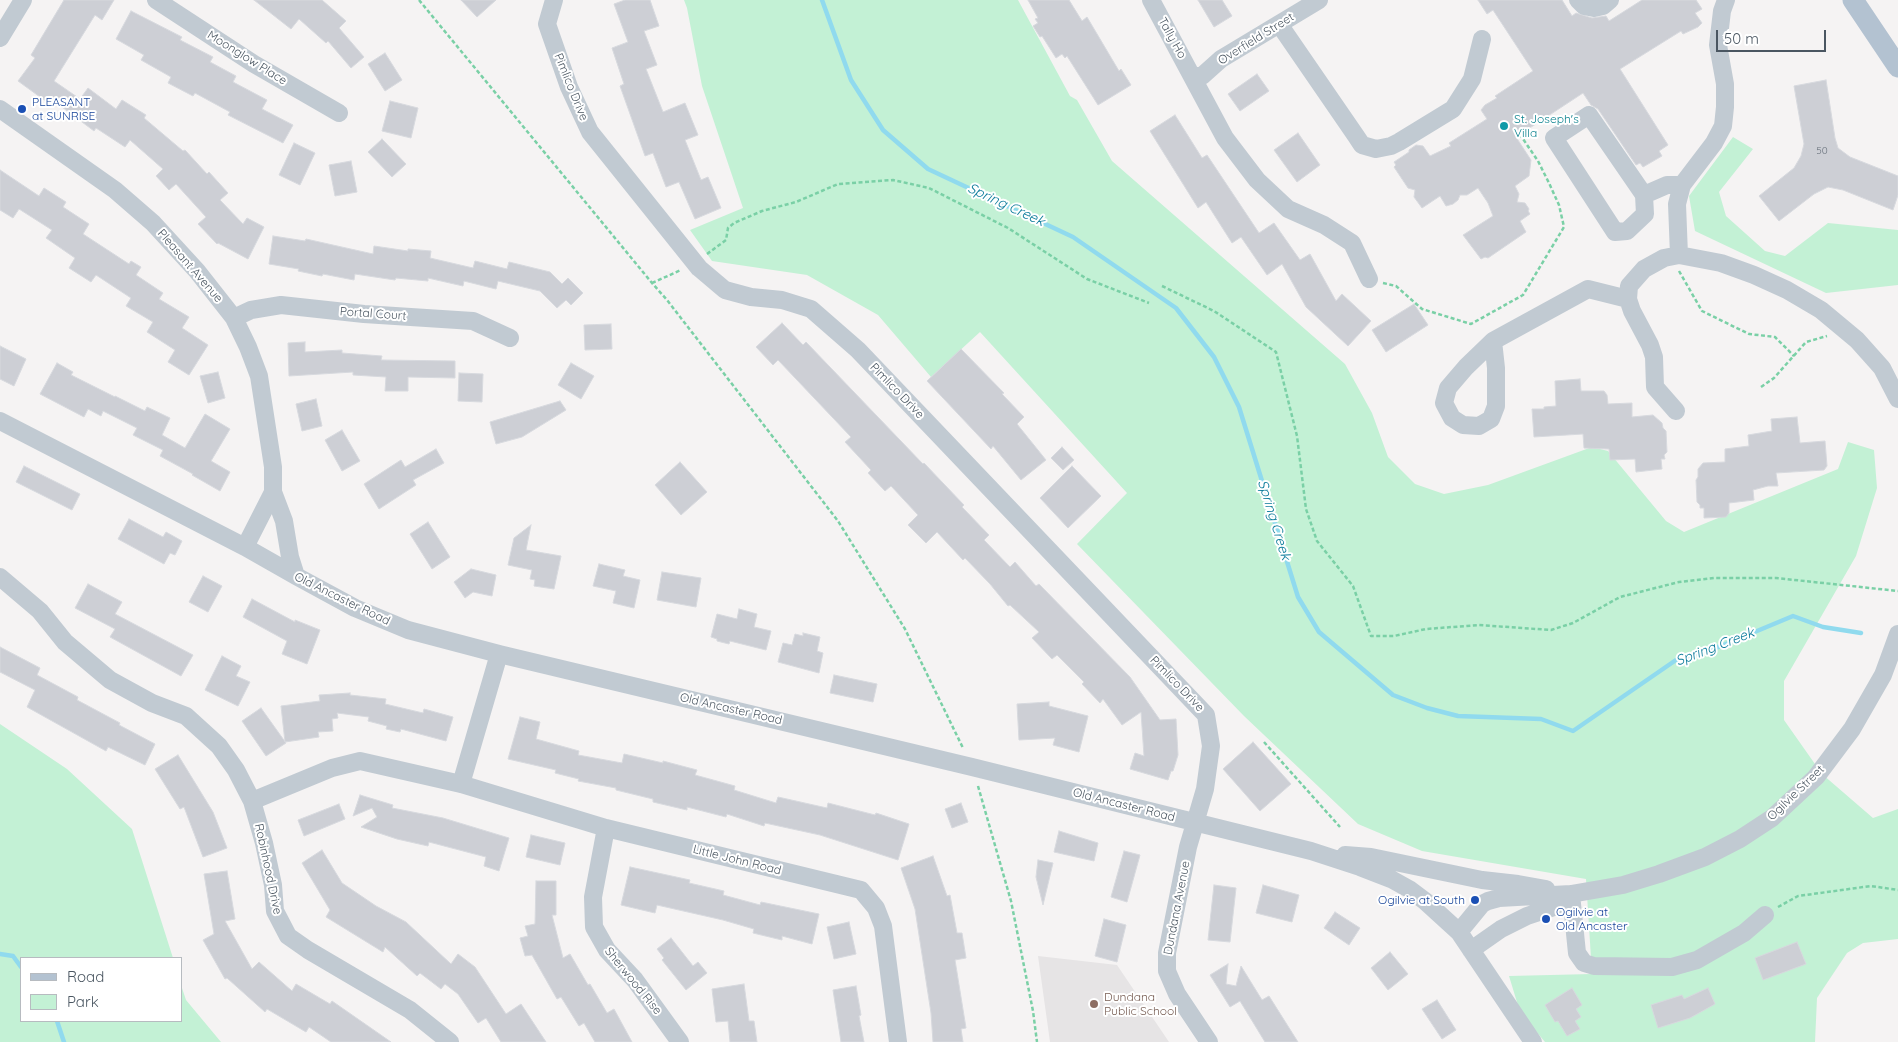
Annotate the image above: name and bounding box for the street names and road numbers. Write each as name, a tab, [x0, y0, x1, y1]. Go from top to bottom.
street label: Overfield Street	[1215, 10, 1297, 68]
street label: Tally Ho	[1155, 15, 1189, 61]
street label: Moonglow Place	[205, 28, 289, 88]
street label: Pimlico Drive	[551, 51, 591, 123]
street label: Pleasant Avenue	[154, 226, 226, 306]
street label: Portal Court	[339, 304, 407, 324]
street label: Pimlico Drive	[867, 360, 927, 422]
street label: Old Ancaster Road	[292, 570, 392, 628]
street label: Pimlico Drive	[1147, 653, 1207, 715]
street label: Old Ancaster Road	[678, 690, 784, 728]
street label: Ogilvie Street	[1765, 762, 1827, 824]
street label: Old Ancaster Road	[1071, 785, 1177, 825]
street label: Robinhood Drive	[251, 822, 285, 916]
street label: Little John Road	[691, 842, 783, 878]
street label: Dundana Avenue	[1161, 860, 1193, 956]
street label: Sherwood Rise	[601, 944, 665, 1018]

